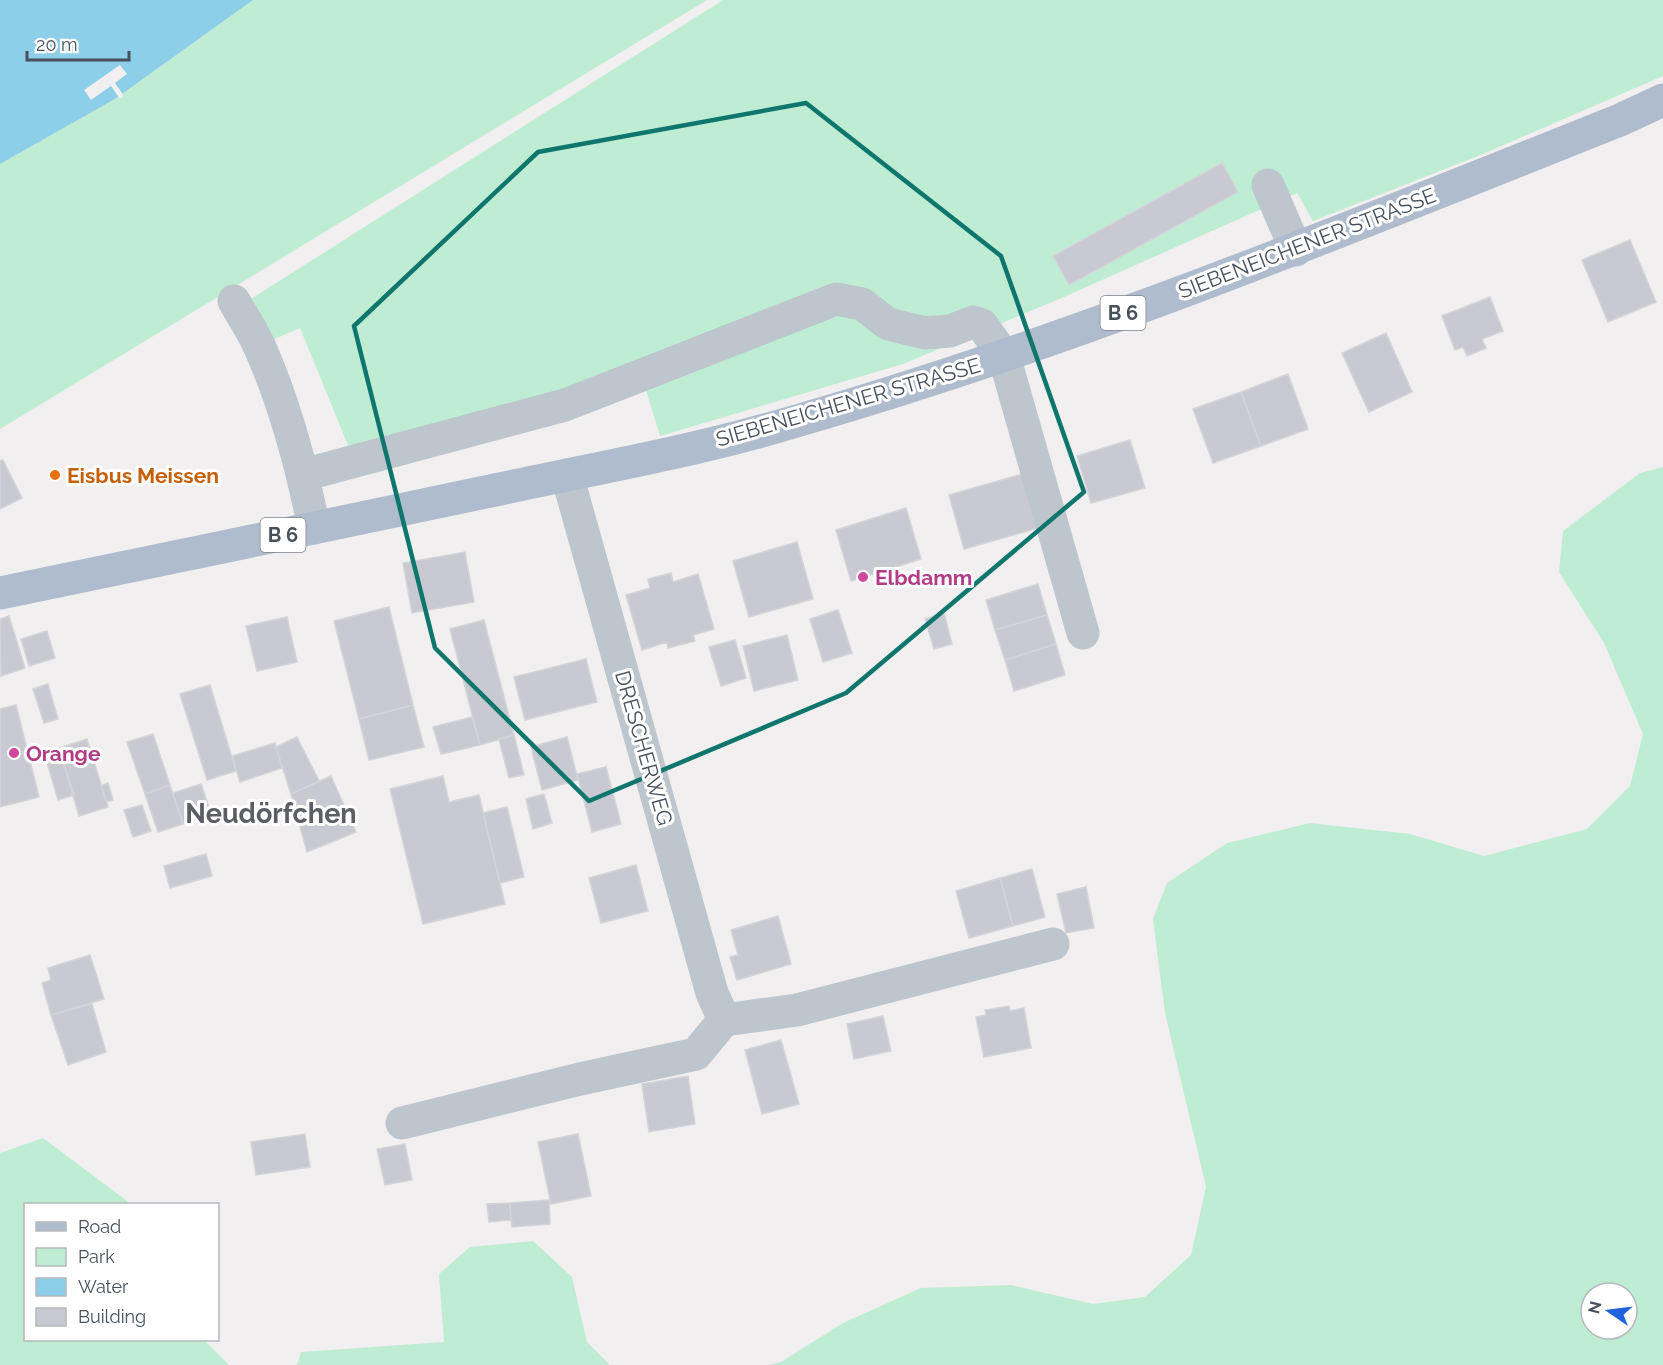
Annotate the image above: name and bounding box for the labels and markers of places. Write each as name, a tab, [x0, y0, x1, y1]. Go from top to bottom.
place label: Eisbus Meissen	[67, 463, 219, 488]
marker: Eisbus Meissen	[48, 468, 62, 482]
place label: Elbdamm	[875, 565, 972, 590]
marker: Elbdamm	[856, 570, 870, 584]
place label: Orange	[26, 741, 101, 766]
marker: Orange	[7, 746, 21, 760]

